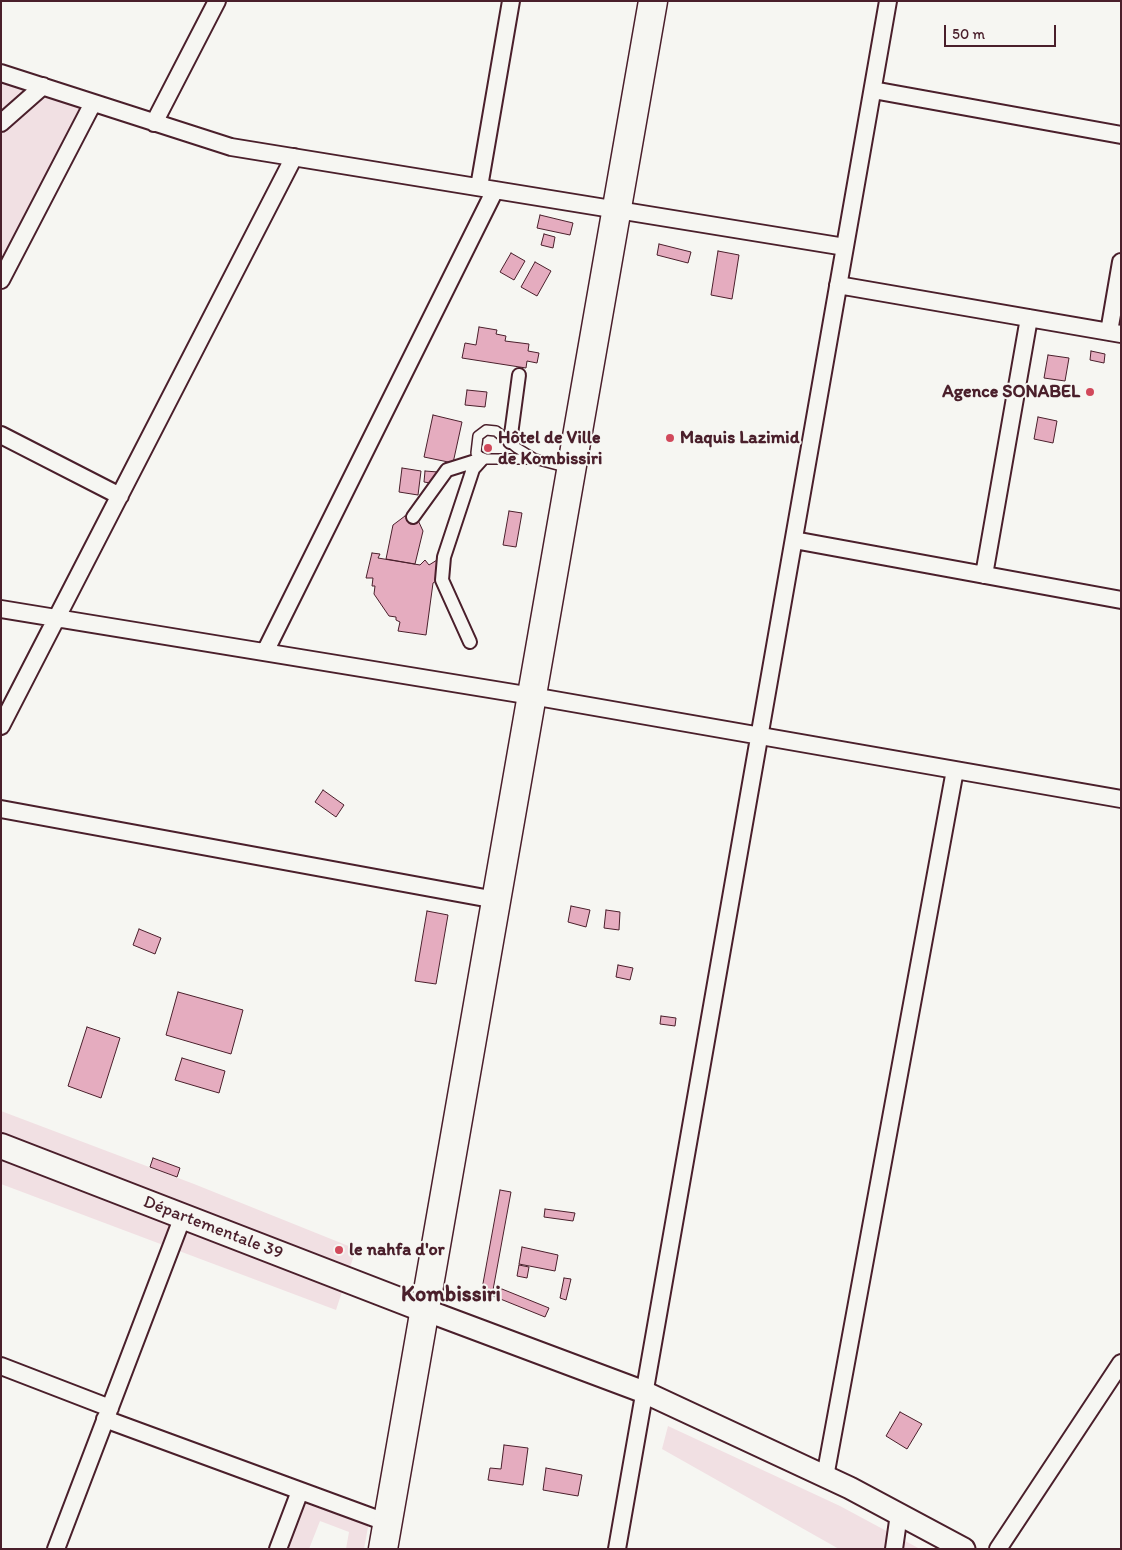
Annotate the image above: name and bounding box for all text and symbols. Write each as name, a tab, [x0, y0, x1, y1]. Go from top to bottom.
scale bar	[947, 15, 1060, 47]
text: 50 m	[952, 25, 985, 43]
place label: Agence SONABEL	[942, 381, 1080, 403]
marker: Agence SONABEL	[1084, 386, 1096, 398]
place label: Hôtel de Ville de Kombissiri	[498, 427, 602, 469]
place label: Maquis Lazimid	[680, 427, 799, 449]
marker: Maquis Lazimid	[664, 432, 676, 444]
marker: Hôtel de Ville de Kombissiri	[482, 442, 494, 454]
street label: Départementale 39	[140, 1191, 286, 1265]
place label: le nahfa d'or	[349, 1239, 445, 1261]
marker: le nahfa d'or	[333, 1244, 345, 1256]
district label: Kombissiri	[401, 1282, 501, 1308]

